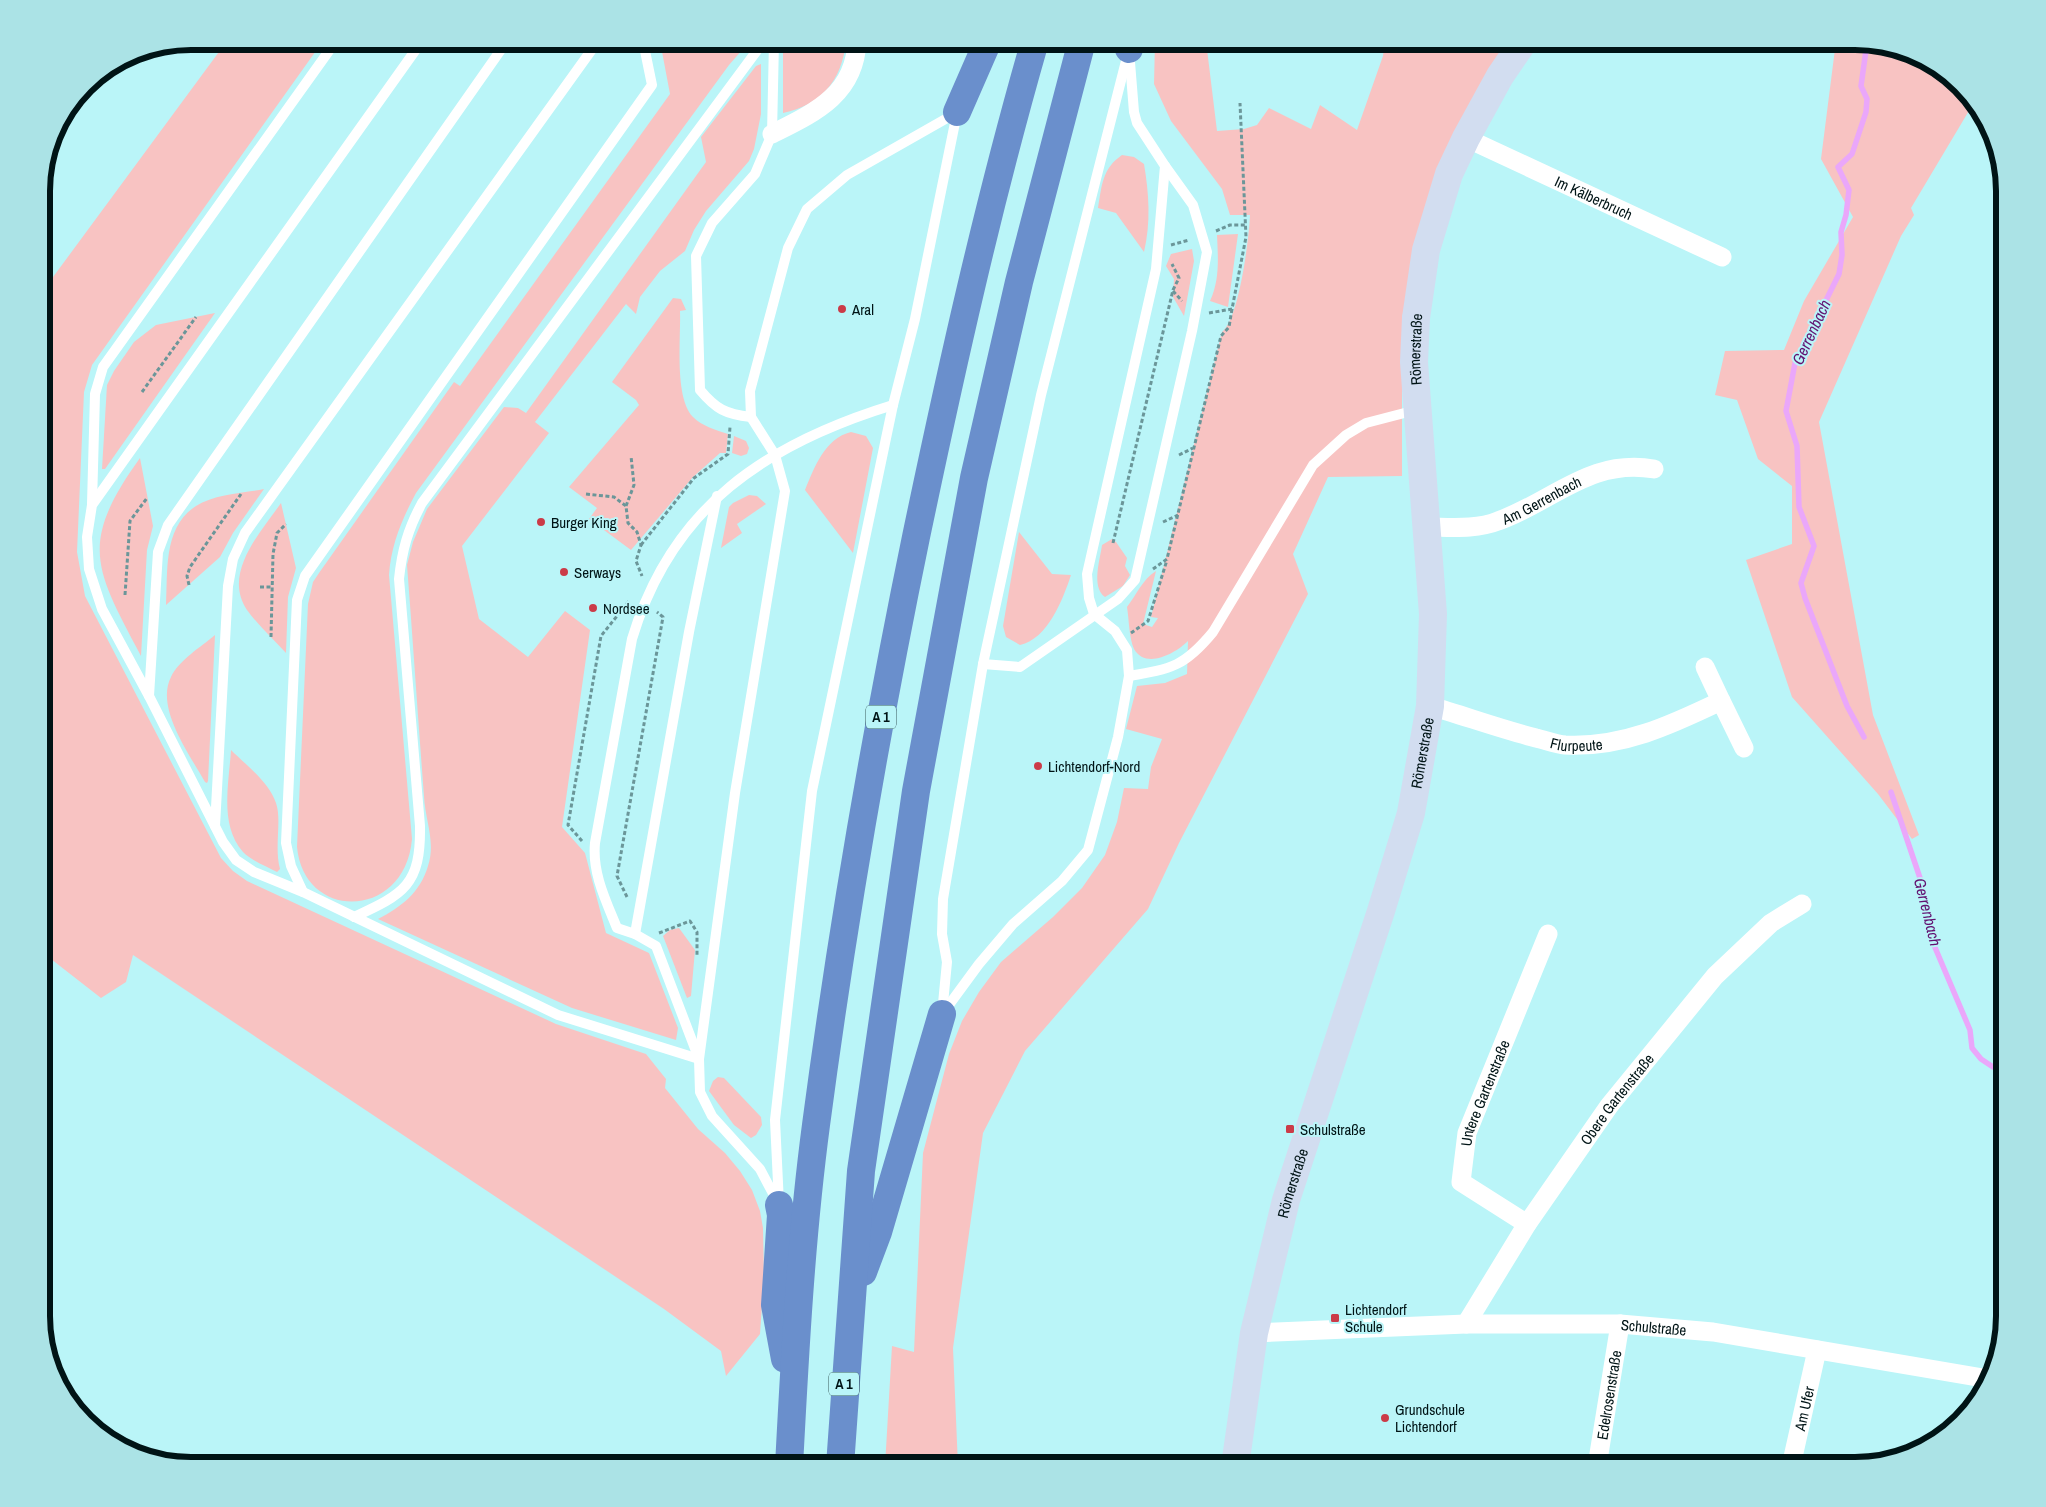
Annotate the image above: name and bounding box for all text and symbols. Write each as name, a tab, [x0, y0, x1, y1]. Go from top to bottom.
street label: Im Kälberbruch	[1552, 170, 1636, 225]
water label: Gerrenbach	[1786, 296, 1836, 368]
place label: Aral	[851, 299, 874, 320]
marker: Aral	[836, 303, 848, 315]
street label: Römerstraße	[1403, 312, 1427, 386]
street label: Am Gerrenbach	[1498, 471, 1584, 529]
place label: Burger King	[551, 512, 617, 533]
marker: Burger King	[535, 516, 547, 528]
place label: Serways	[574, 562, 621, 583]
marker: Serways	[558, 566, 570, 578]
place label: Nordsee	[603, 598, 650, 619]
marker: Nordsee	[587, 602, 599, 614]
road number: A 1	[866, 706, 896, 729]
street label: Römerstraße	[1405, 715, 1438, 790]
street label: Flurpeute	[1548, 732, 1604, 756]
place label: Lichtendorf-Nord	[1048, 756, 1140, 777]
marker: Lichtendorf-Nord	[1032, 760, 1044, 772]
water label: Gerrenbach	[1909, 876, 1947, 948]
street label: Untere Gartenstraße	[1455, 1036, 1514, 1147]
street label: Obere Gartenstraße	[1575, 1049, 1658, 1149]
place label: Schulstraße	[1300, 1119, 1366, 1140]
marker: Schulstraße	[1284, 1123, 1296, 1135]
street label: Römerstraße	[1272, 1145, 1313, 1220]
place label: Lichtendorf Schule	[1345, 1299, 1407, 1337]
marker: Lichtendorf Schule	[1329, 1312, 1341, 1324]
street label: Schulstraße	[1620, 1314, 1687, 1340]
street label: Edelrosenstraße	[1591, 1349, 1626, 1441]
road number: A 1	[829, 1372, 859, 1396]
street label: Am Ufer	[1789, 1384, 1819, 1434]
place label: Grundschule Lichtendorf	[1395, 1399, 1465, 1437]
marker: Grundschule Lichtendorf	[1379, 1412, 1391, 1424]

